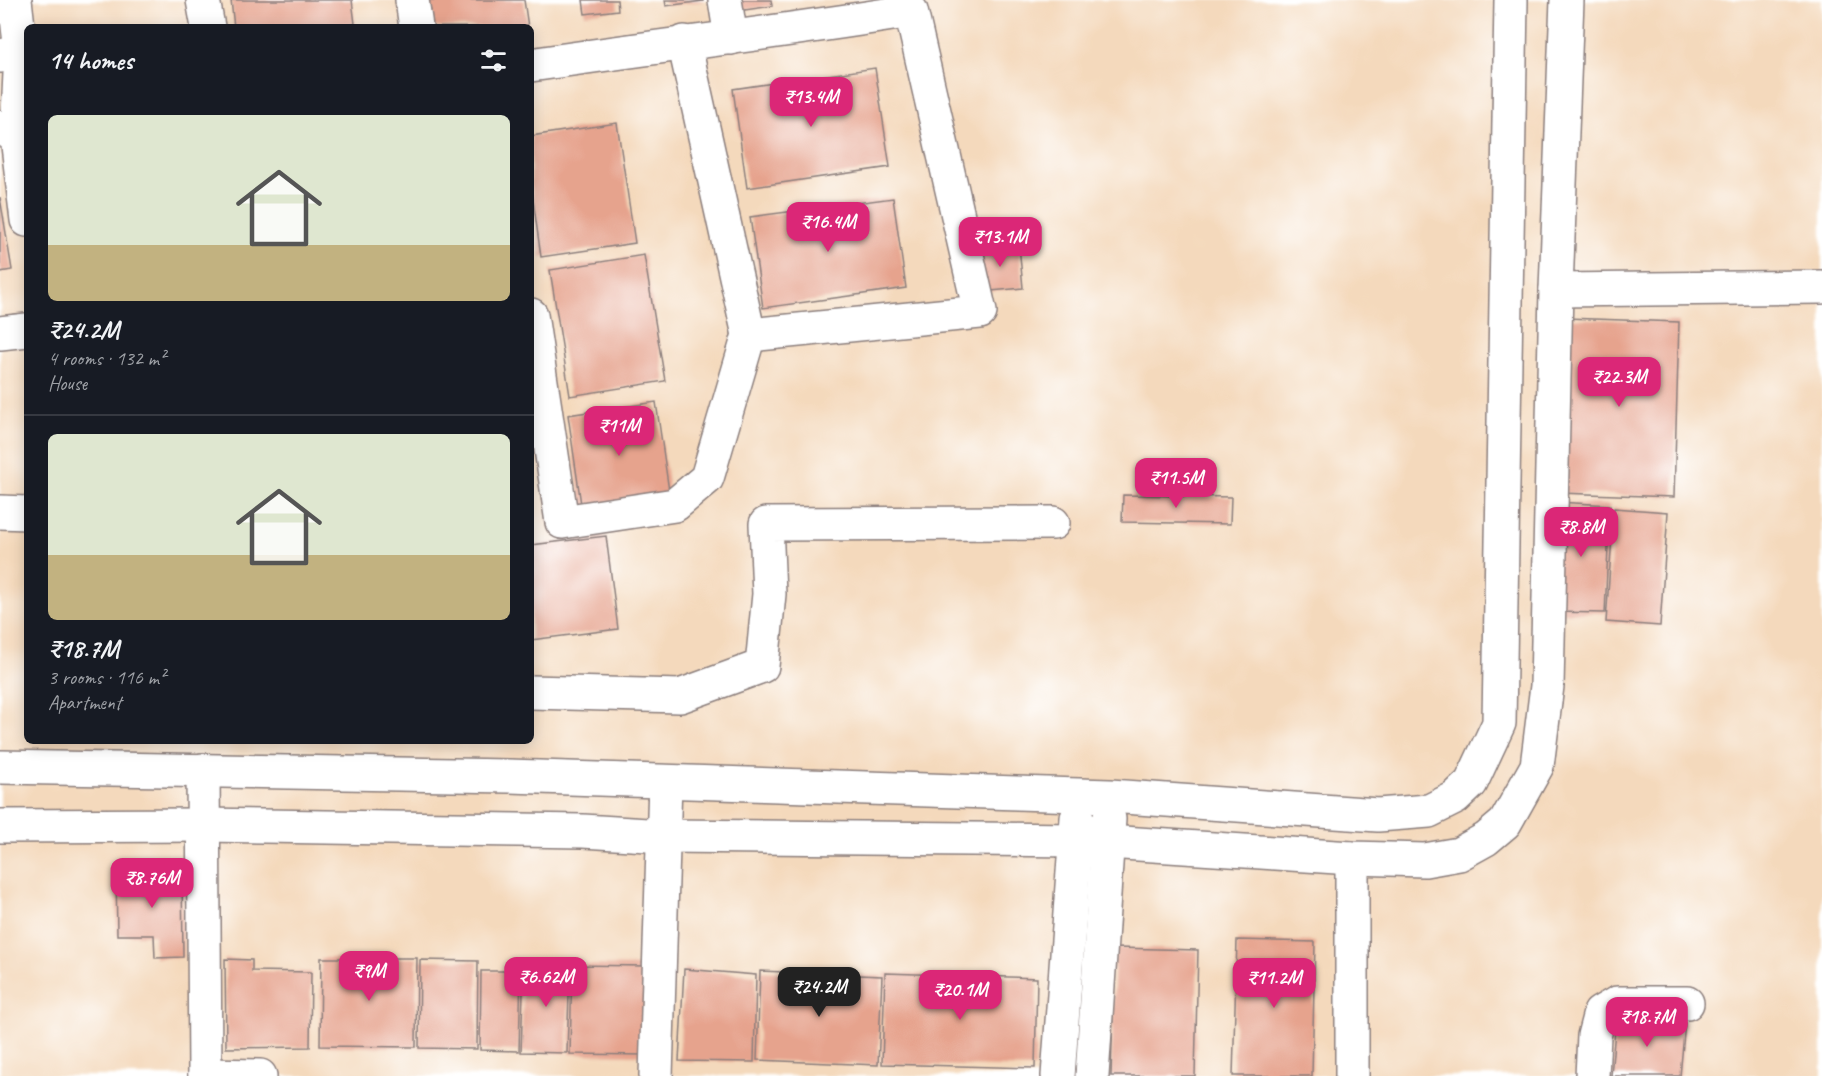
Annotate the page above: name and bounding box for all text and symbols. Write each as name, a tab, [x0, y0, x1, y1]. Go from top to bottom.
text: 14 homes	[48, 44, 133, 77]
icon: filters	[477, 44, 510, 77]
pin: ₹13.4M	[762, 77, 860, 128]
text: ₹13.4M	[784, 84, 838, 109]
icon: home	[225, 154, 333, 262]
pin: ₹16.4M	[779, 202, 877, 253]
text: ₹16.4M	[801, 209, 855, 234]
pin: ₹13.1M	[951, 217, 1049, 268]
text: ₹13.1M	[973, 224, 1027, 249]
text: ₹24.2M	[48, 313, 119, 346]
text: 4 rooms · 132 m²	[48, 346, 165, 371]
pin: ₹22.3M	[1570, 357, 1668, 408]
text: ₹22.3M	[1592, 364, 1646, 389]
text: House	[48, 371, 87, 396]
pin: ₹11M	[583, 406, 655, 457]
text: ₹11M	[598, 413, 640, 438]
pin: ₹11.5M	[1127, 458, 1225, 509]
text: ₹11.5M	[1149, 465, 1203, 490]
icon: home	[225, 473, 333, 581]
pin: ₹8.8M	[1539, 507, 1623, 558]
text: ₹8.8M	[1558, 514, 1604, 539]
text: ₹18.7M	[48, 632, 119, 665]
text: 3 rooms · 116 m²	[48, 665, 165, 690]
text: Apartment	[48, 690, 121, 715]
pin: ₹8.76M	[103, 858, 201, 909]
text: ₹8.76M	[125, 865, 179, 890]
pin: ₹9M	[340, 951, 398, 1002]
pin: ₹6.62M	[497, 957, 595, 1008]
text: ₹9M	[353, 958, 385, 983]
pin: ₹11.2M	[1225, 958, 1323, 1009]
text: ₹6.62M	[518, 964, 574, 989]
text: ₹11.2M	[1247, 965, 1301, 990]
pin: ₹24.2M	[770, 967, 868, 1018]
pin: ₹20.1M	[911, 970, 1009, 1021]
text: ₹24.2M	[792, 974, 846, 999]
text: ₹20.1M	[933, 977, 987, 1002]
pin: ₹18.7M	[1598, 997, 1696, 1048]
text: ₹18.7M	[1620, 1004, 1674, 1029]

